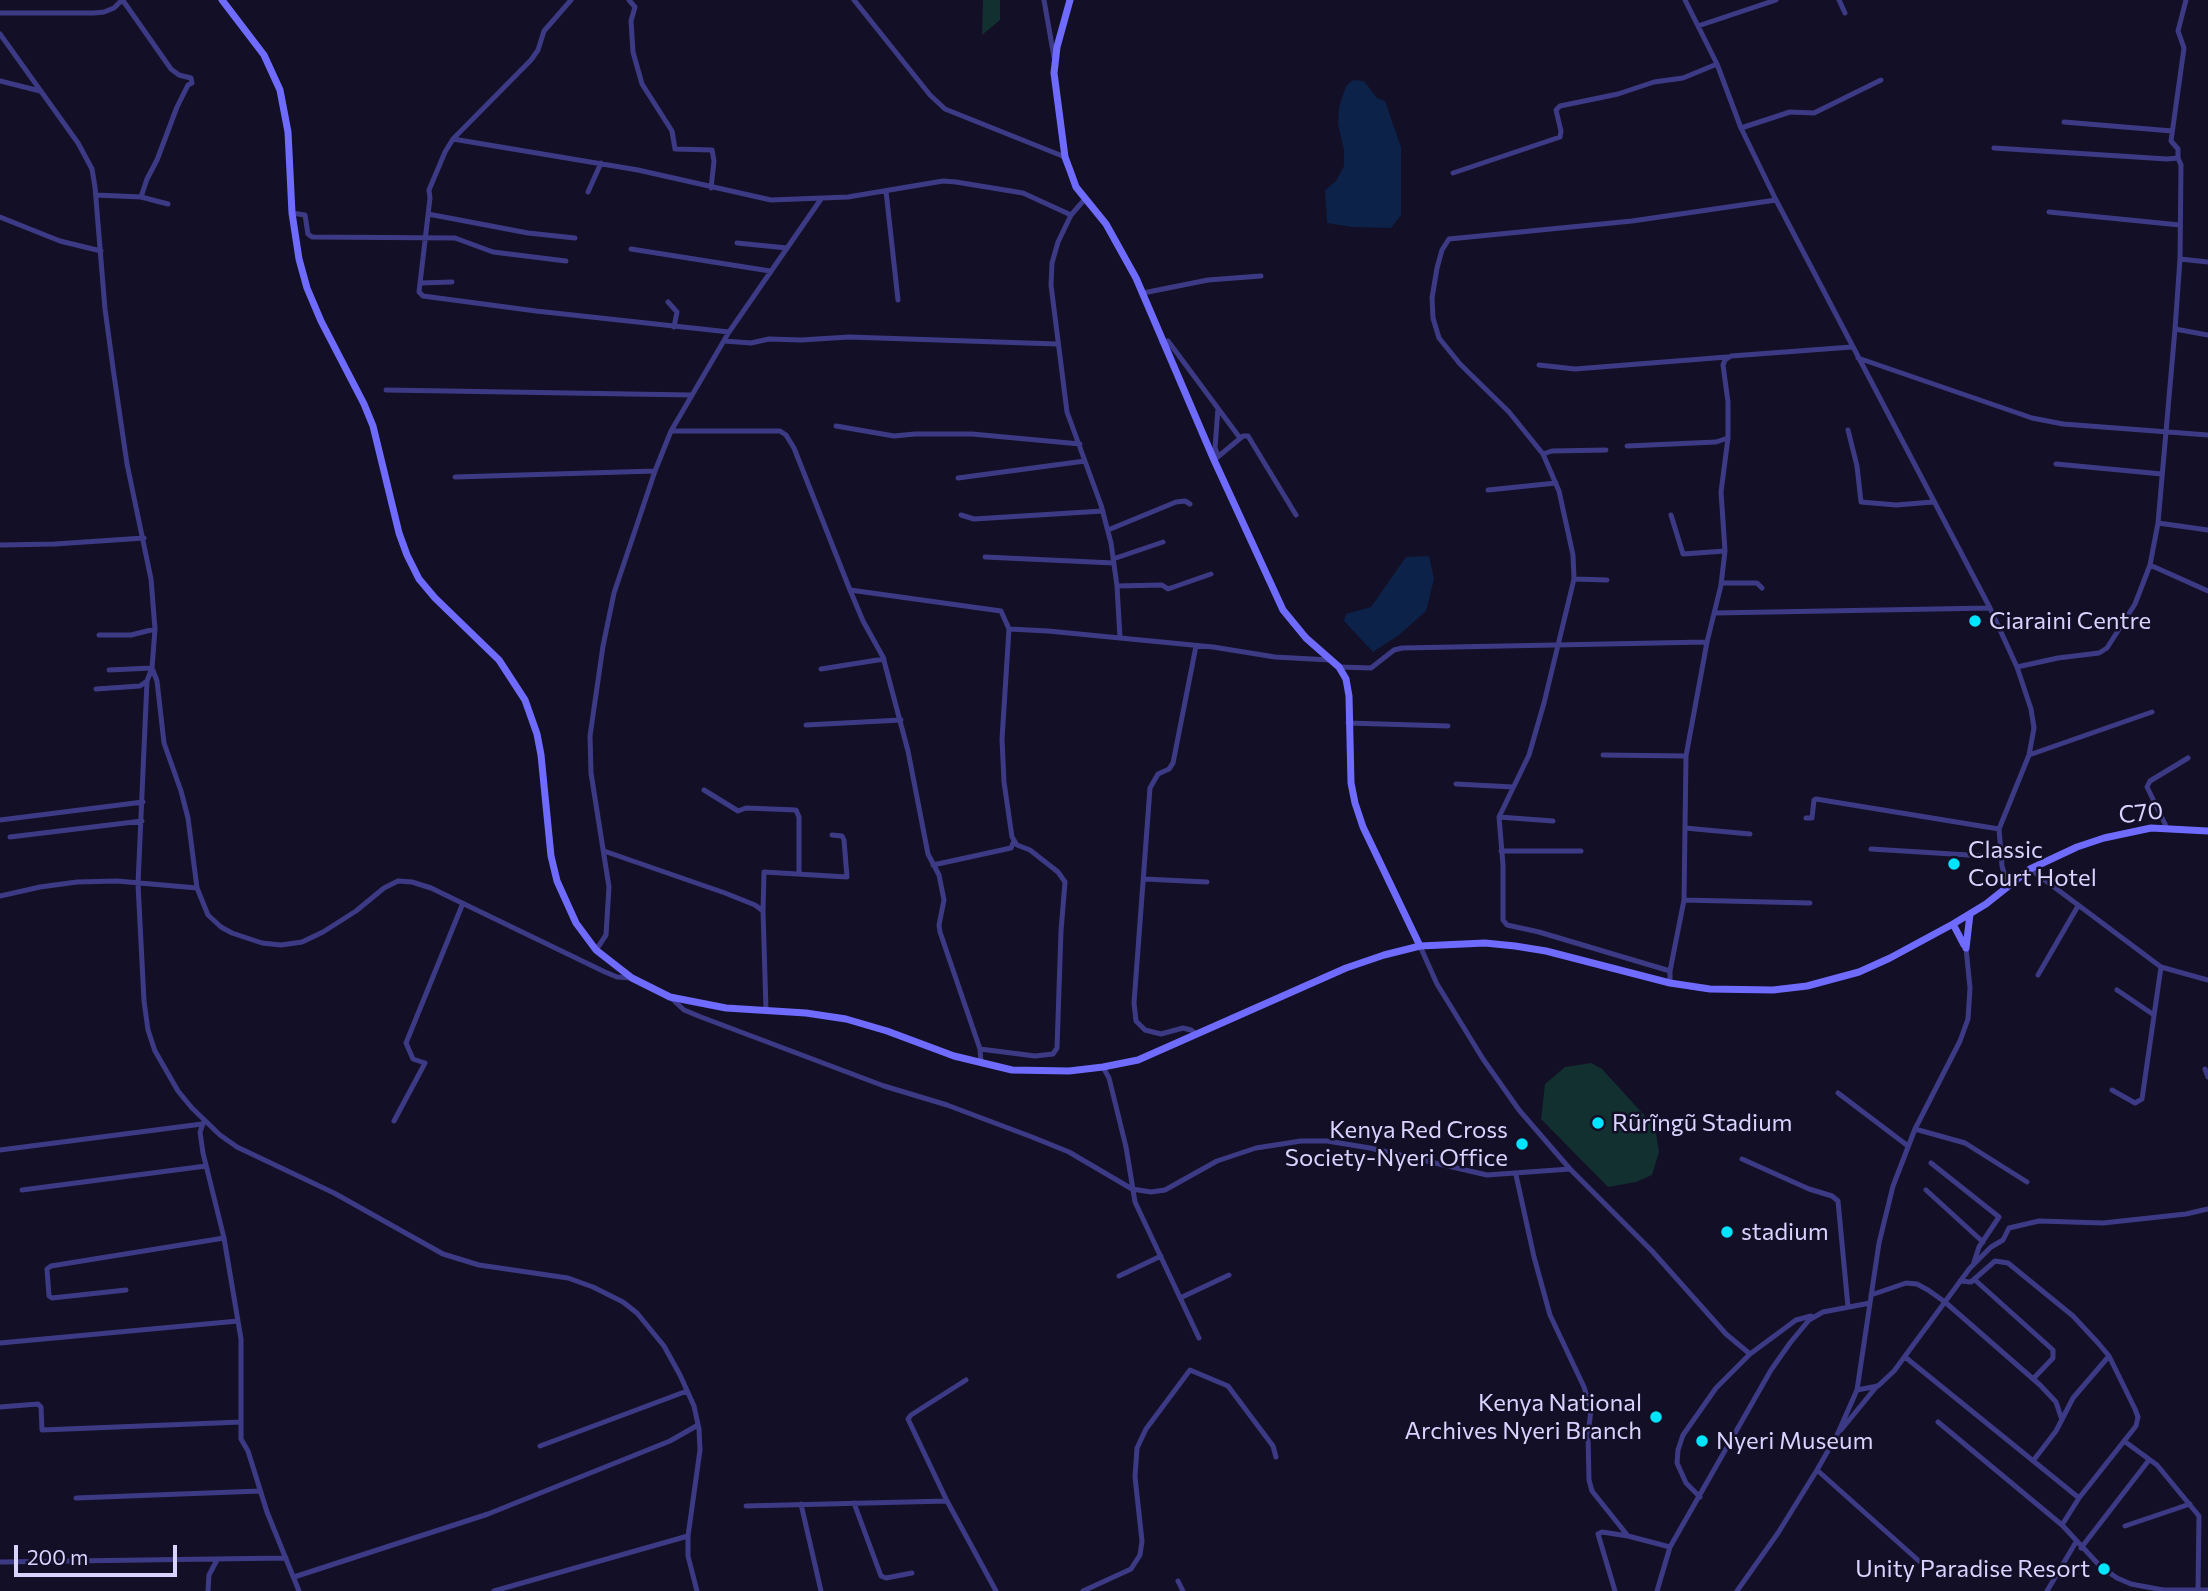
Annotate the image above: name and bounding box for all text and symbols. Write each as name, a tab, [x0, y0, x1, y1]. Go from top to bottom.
place label: Ciaraini Centre	[1989, 607, 2151, 635]
marker: Ciaraini Centre	[1967, 613, 1983, 629]
street label: C70	[2117, 796, 2165, 830]
place label: Classic Court Hotel	[1968, 836, 2097, 892]
marker: Classic Court Hotel	[1946, 856, 1962, 872]
place label: Rũrĩngũ Stadium	[1612, 1109, 1792, 1137]
marker: Rũrĩngũ Stadium	[1590, 1115, 1606, 1131]
place label: Kenya Red Cross Society-Nyeri Office	[1285, 1116, 1508, 1172]
marker: Kenya Red Cross Society-Nyeri Office	[1514, 1136, 1530, 1152]
place label: stadium	[1741, 1218, 1829, 1246]
marker: stadium	[1719, 1224, 1735, 1240]
place label: Kenya National Archives Nyeri Branch	[1405, 1389, 1642, 1445]
marker: Kenya National Archives Nyeri Branch	[1648, 1409, 1664, 1425]
place label: Nyeri Museum	[1716, 1427, 1873, 1455]
marker: Nyeri Museum	[1694, 1433, 1710, 1449]
scale bar	[18, 1532, 180, 1576]
text: 200 m	[27, 1544, 88, 1569]
place label: Unity Paradise Resort	[1855, 1555, 2090, 1583]
marker: Unity Paradise Resort	[2096, 1561, 2112, 1577]

